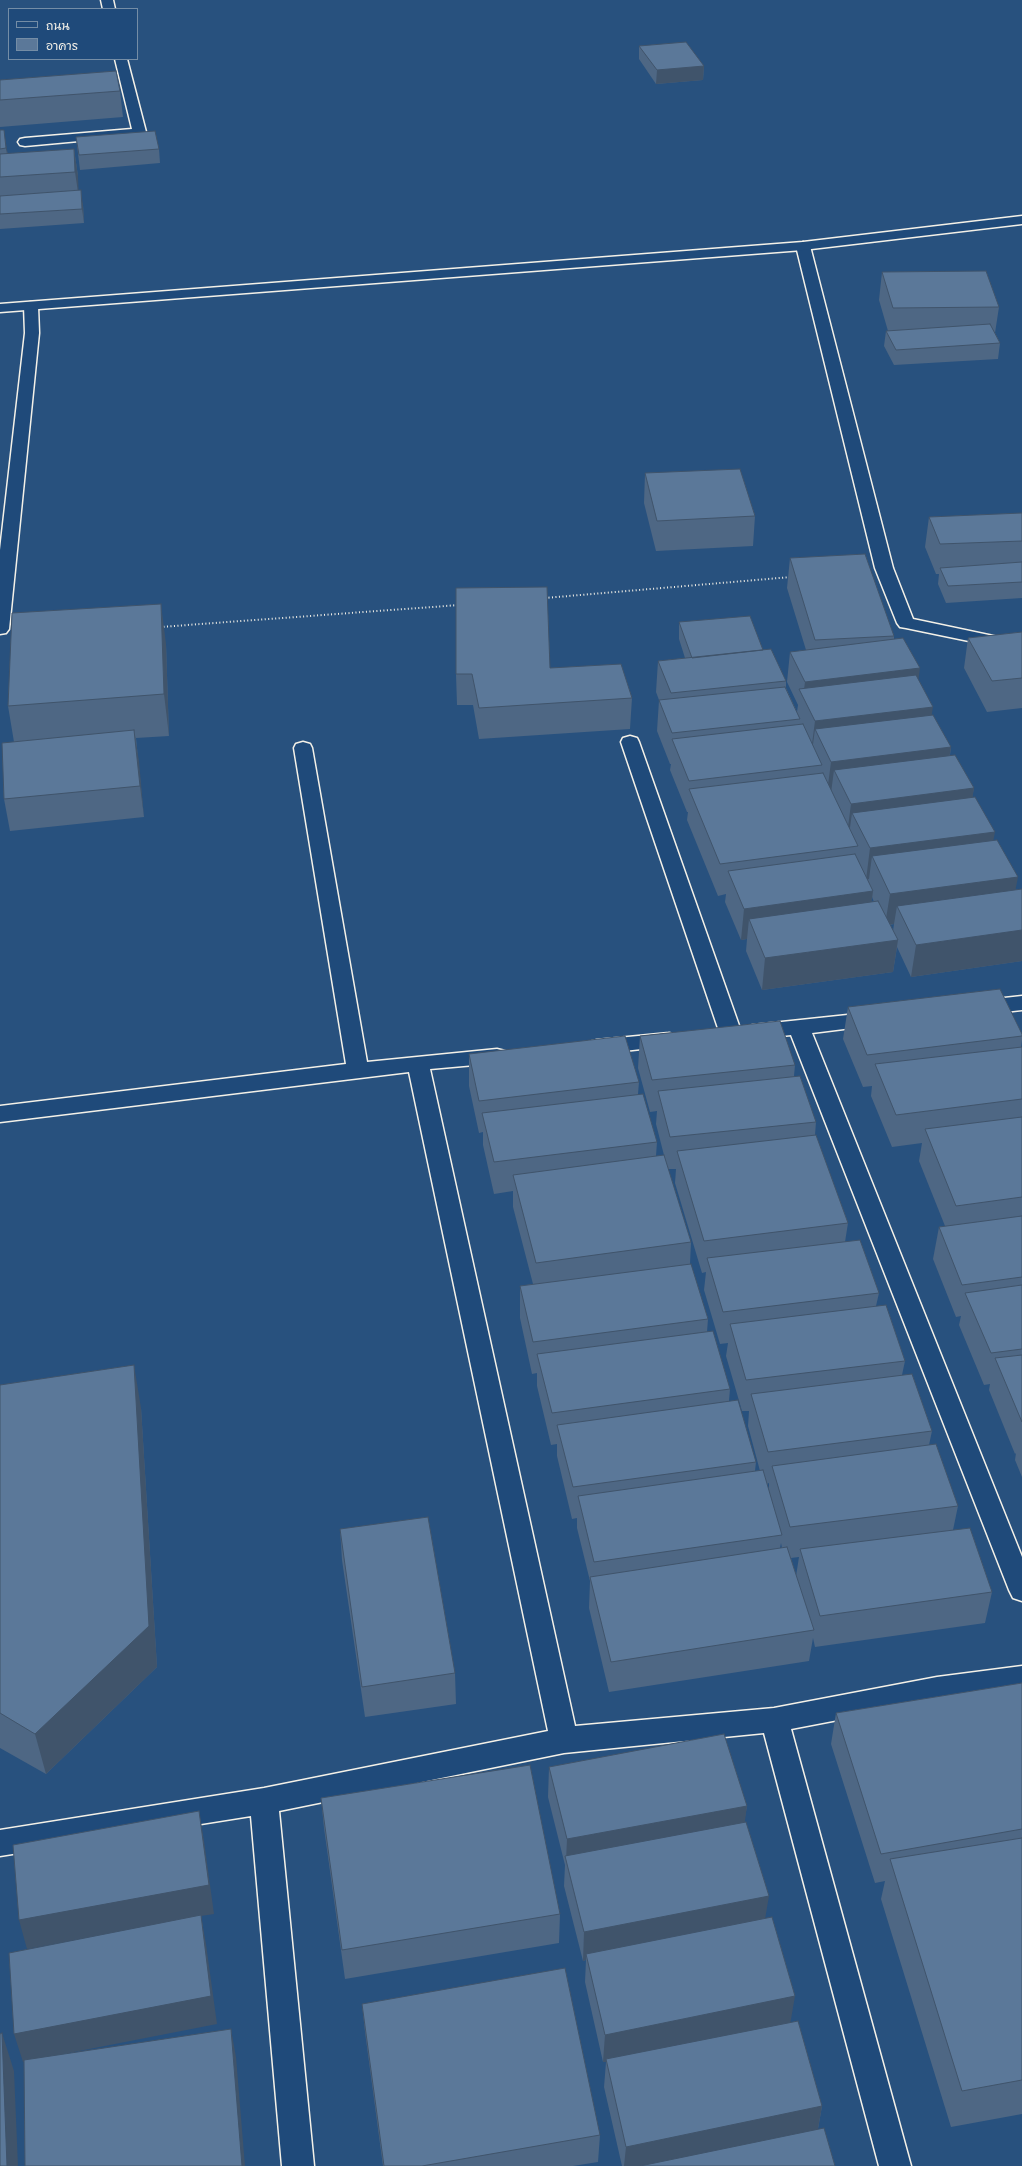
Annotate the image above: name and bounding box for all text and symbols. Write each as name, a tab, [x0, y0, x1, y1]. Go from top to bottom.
legend	[8, 8, 138, 60]
text: ถนน	[46, 19, 70, 35]
text: อาคาร	[46, 39, 78, 55]

